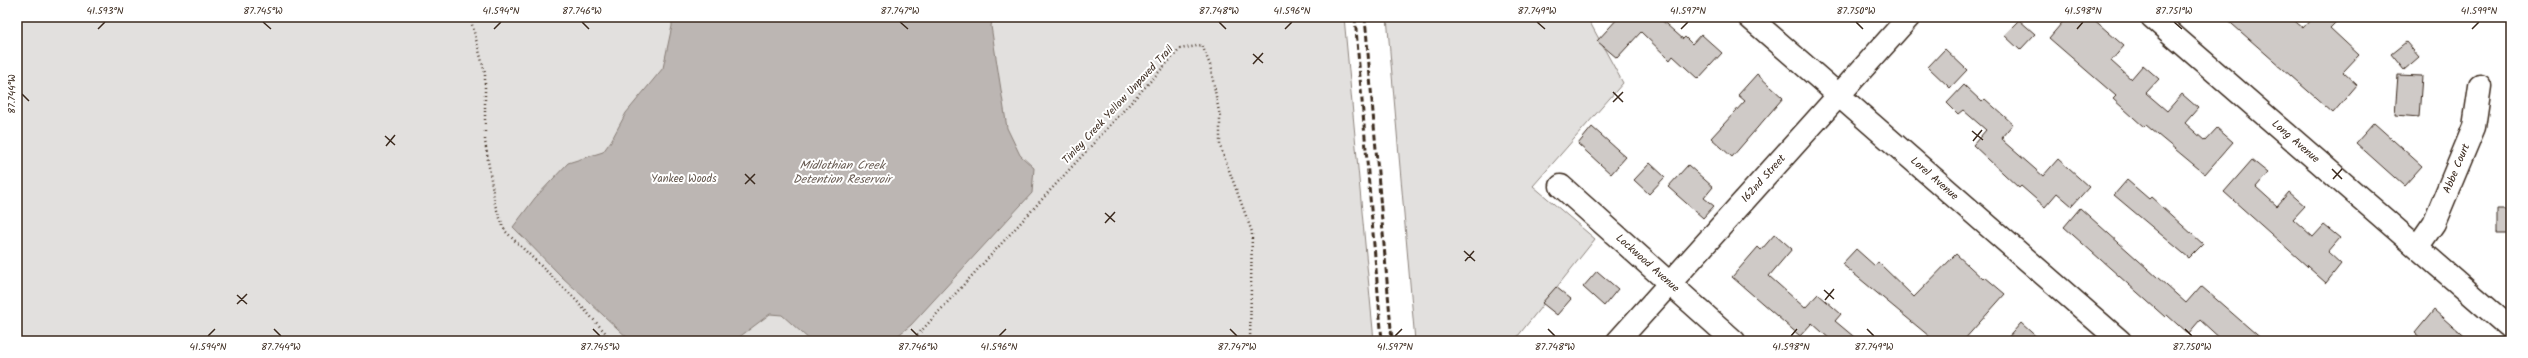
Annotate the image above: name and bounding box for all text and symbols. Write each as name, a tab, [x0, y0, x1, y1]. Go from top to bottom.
text: 41.593°N	[86, 3, 124, 19]
text: 87.745°W	[243, 3, 283, 19]
text: 41.594°N	[483, 3, 520, 19]
text: 87.746°W	[562, 3, 602, 19]
text: 87.747°W	[881, 3, 920, 19]
text: 87.748°W	[1199, 3, 1239, 19]
text: 41.596°N	[1274, 3, 1311, 19]
text: 87.749°W	[1517, 3, 1557, 19]
text: 41.597°N	[1670, 3, 1706, 19]
text: 87.750°W	[1836, 3, 1876, 19]
text: 41.598°N	[2064, 3, 2102, 19]
text: 87.751°W	[2155, 3, 2193, 19]
text: 41.599°N	[2461, 3, 2497, 19]
street label: Tinley Creek Yellow Unpaved Trail	[1058, 41, 1178, 169]
text: 87.744°W	[4, 74, 20, 114]
street label: Long Avenue	[2267, 116, 2324, 168]
street label: Abbe Court	[2438, 140, 2475, 196]
street label: 162nd Street	[1737, 150, 1791, 207]
street label: Lorel Avenue	[1906, 153, 1963, 205]
water label: Midlothian Creek Detention Reservoir	[793, 156, 894, 189]
park label: Yankee Woods	[651, 170, 717, 188]
street label: Lockwood Avenue	[1611, 230, 1684, 297]
text: 41.594°N	[190, 339, 227, 355]
text: 87.744°W	[261, 339, 301, 355]
text: 87.745°W	[580, 339, 620, 355]
text: 87.746°W	[898, 339, 938, 355]
text: 41.596°N	[981, 339, 1018, 355]
text: 87.747°W	[1218, 339, 1257, 355]
text: 41.597°N	[1377, 339, 1413, 355]
text: 87.748°W	[1535, 339, 1575, 355]
text: 41.598°N	[1772, 339, 1810, 355]
text: 87.749°W	[1854, 339, 1894, 355]
text: 87.750°W	[2172, 339, 2212, 355]

